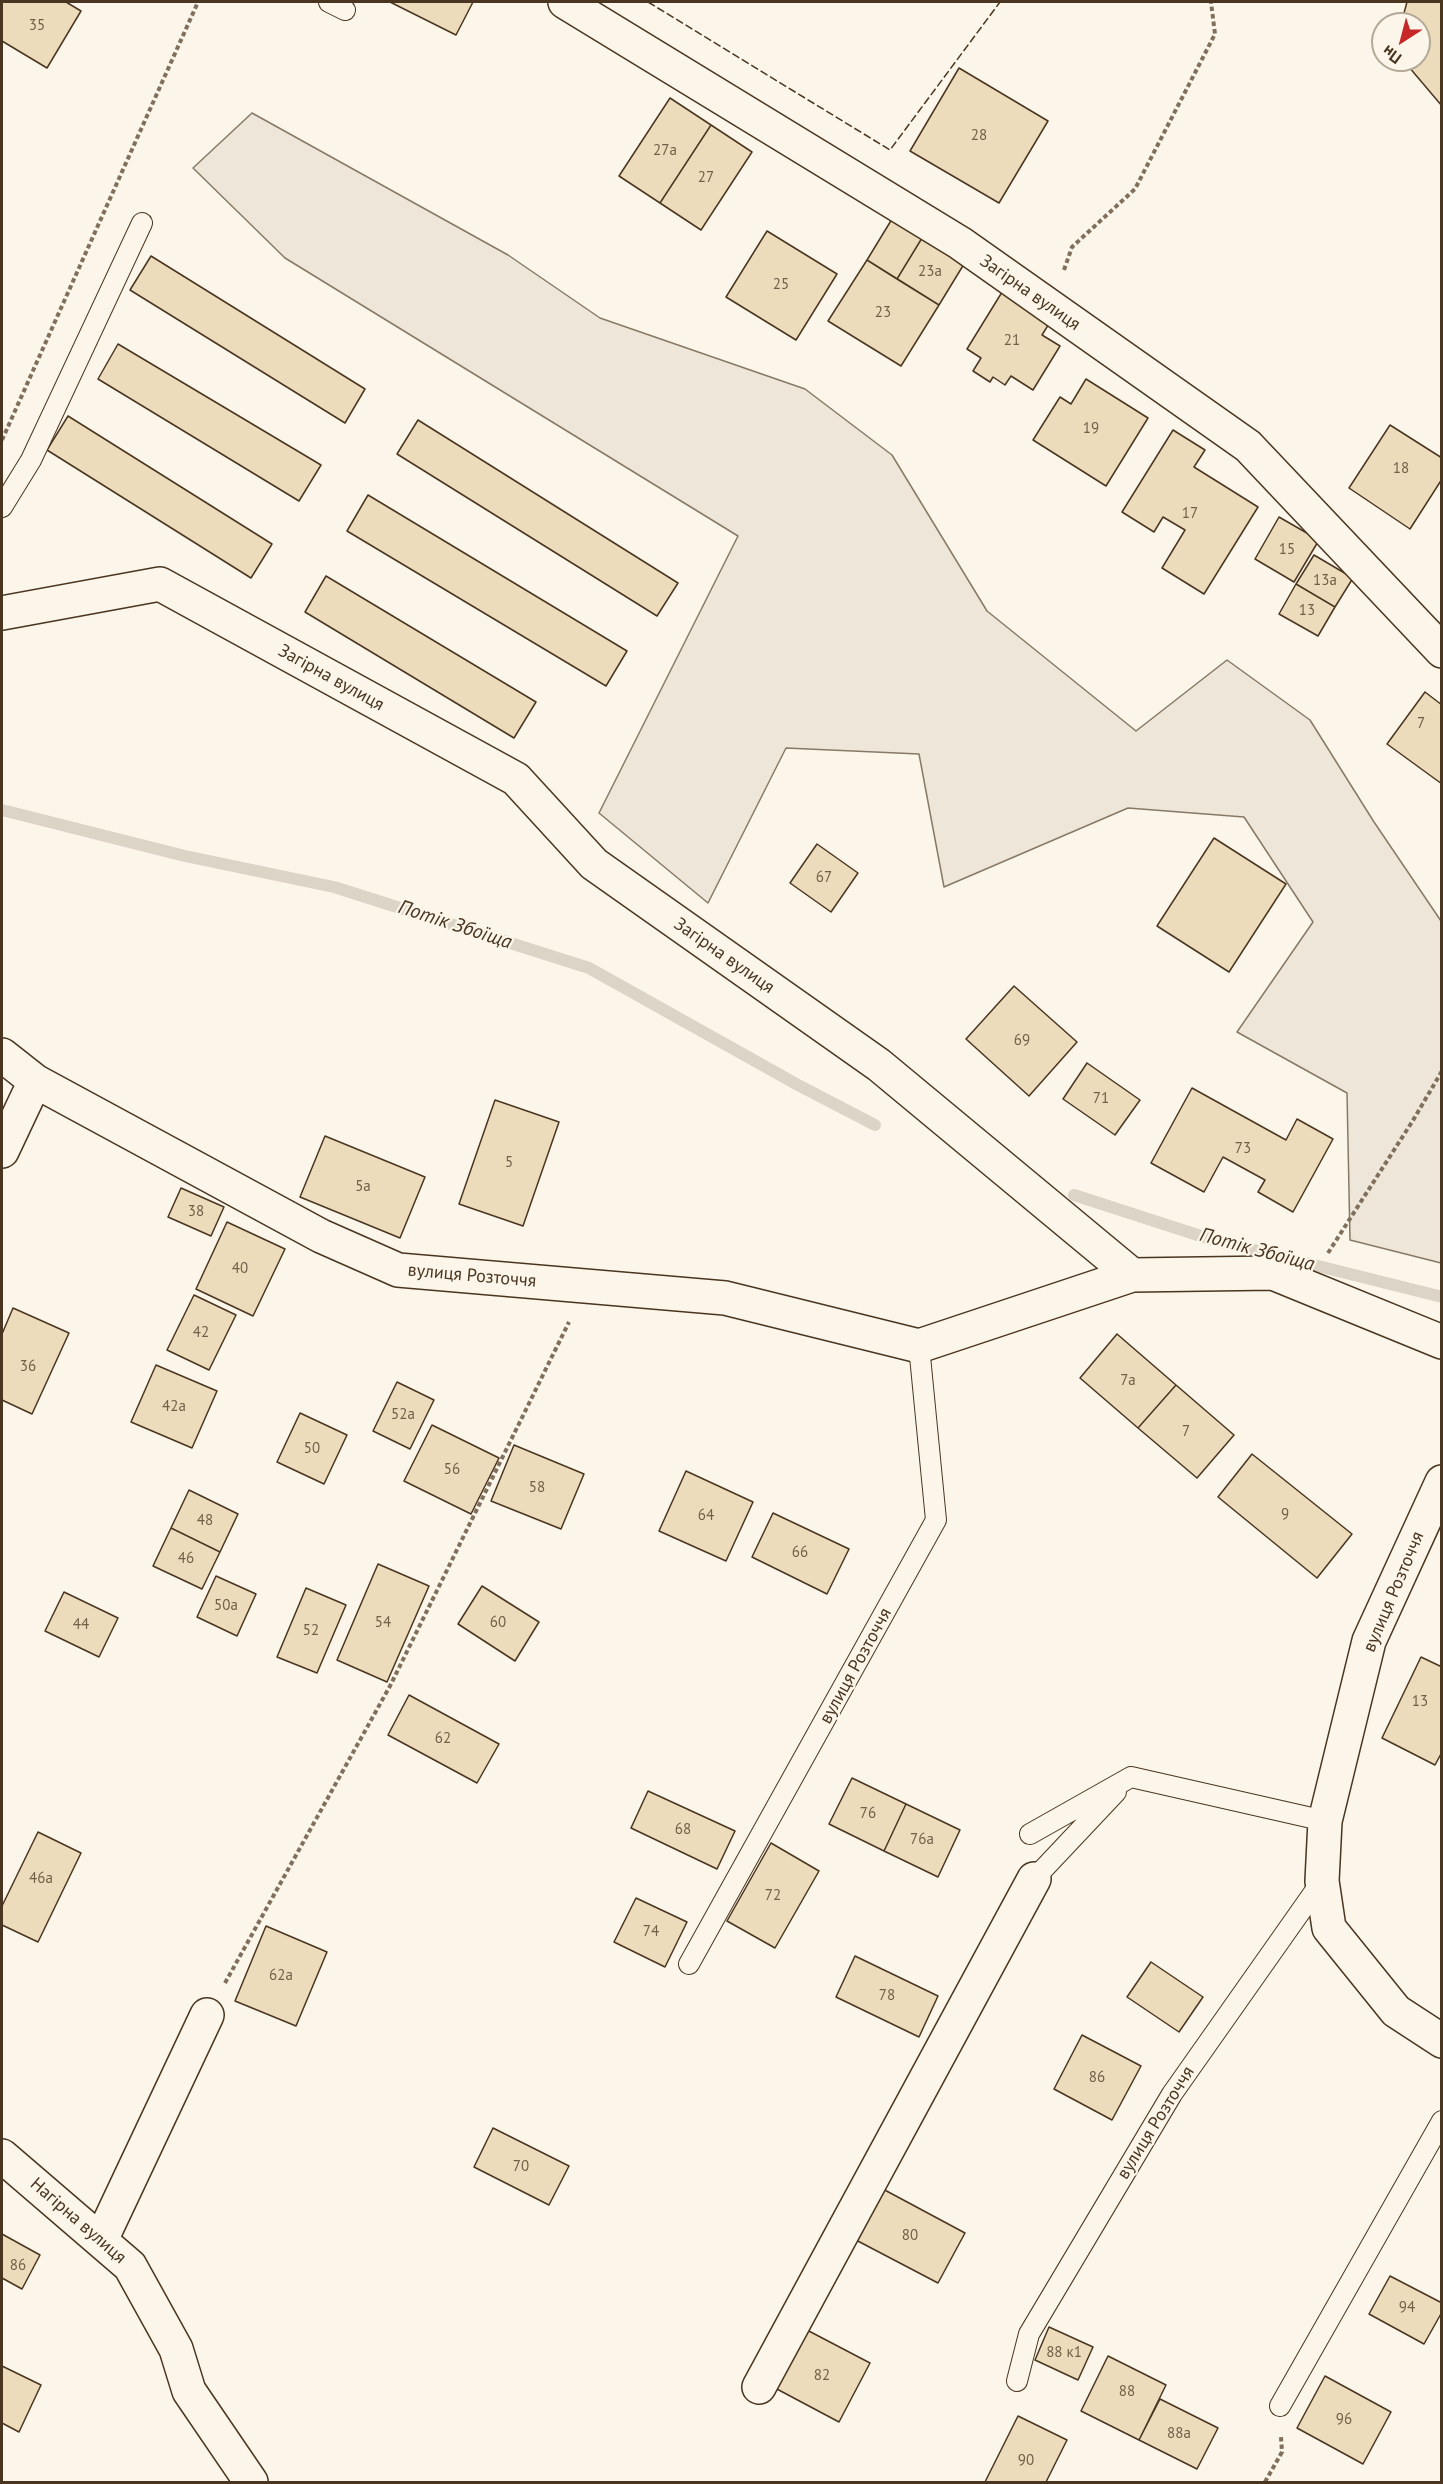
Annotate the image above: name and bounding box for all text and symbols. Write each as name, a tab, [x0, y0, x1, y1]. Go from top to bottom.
north arrow	[1371, 12, 1431, 72]
house number: 35	[29, 17, 45, 35]
text: Пн	[1378, 41, 1405, 69]
house number: 28	[971, 127, 987, 145]
house number: 27а	[653, 142, 677, 160]
house number: 27	[698, 169, 714, 187]
street label: Загірна вулиця	[976, 250, 1084, 336]
house number: 23а	[918, 263, 942, 281]
house number: 25	[773, 276, 789, 294]
house number: 23	[875, 304, 891, 322]
house number: 21	[1004, 332, 1020, 350]
house number: 19	[1083, 420, 1099, 438]
house number: 18	[1393, 460, 1409, 478]
house number: 17	[1182, 505, 1198, 523]
house number: 15	[1279, 541, 1295, 559]
house number: 13а	[1313, 572, 1337, 590]
house number: 13	[1299, 602, 1315, 620]
street label: Загірна вулиця	[274, 640, 388, 716]
house number: 7	[1417, 715, 1425, 733]
house number: 67	[816, 869, 832, 887]
water label: Потік Збоїща	[395, 895, 515, 955]
street label: Загірна вулиця	[670, 913, 778, 999]
house number: 69	[1014, 1032, 1030, 1050]
house number: 71	[1093, 1090, 1109, 1108]
house number: 73	[1235, 1140, 1251, 1158]
house number: 5	[505, 1154, 513, 1172]
house number: 5а	[355, 1178, 371, 1196]
house number: 38	[188, 1203, 204, 1221]
water label: Потік Збоїща	[1197, 1223, 1317, 1277]
house number: 40	[232, 1260, 248, 1278]
street label: вулиця Розточчя	[407, 1260, 537, 1292]
house number: 42	[193, 1324, 209, 1342]
house number: 36	[20, 1358, 36, 1376]
house number: 7а	[1120, 1372, 1136, 1390]
house number: 42а	[162, 1398, 186, 1416]
house number: 52а	[391, 1406, 415, 1424]
house number: 7	[1182, 1423, 1190, 1441]
house number: 50	[304, 1440, 320, 1458]
house number: 56	[444, 1461, 460, 1479]
house number: 58	[529, 1479, 545, 1497]
house number: 9	[1281, 1506, 1289, 1524]
house number: 64	[698, 1507, 714, 1525]
house number: 48	[197, 1512, 213, 1530]
street label: вулиця Розточчя	[1359, 1528, 1429, 1656]
house number: 66	[792, 1544, 808, 1562]
house number: 46	[178, 1550, 194, 1568]
house number: 50а	[214, 1597, 238, 1615]
street label: вулиця Розточчя	[815, 1604, 897, 1728]
house number: 54	[375, 1614, 391, 1632]
house number: 60	[490, 1614, 506, 1632]
house number: 44	[73, 1616, 89, 1634]
house number: 52	[303, 1622, 319, 1640]
house number: 13	[1412, 1693, 1428, 1711]
house number: 62	[435, 1730, 451, 1748]
house number: 76	[860, 1805, 876, 1823]
house number: 68	[675, 1821, 691, 1839]
house number: 76а	[910, 1831, 934, 1849]
house number: 46а	[29, 1870, 53, 1888]
house number: 72	[765, 1887, 781, 1905]
house number: 74	[643, 1923, 659, 1941]
house number: 62а	[269, 1967, 293, 1985]
house number: 78	[879, 1987, 895, 2005]
street label: вулиця Розточчя	[1113, 2063, 1199, 2183]
house number: 86	[1089, 2069, 1105, 2087]
house number: 70	[513, 2158, 529, 2176]
street label: Нагірна вулиця	[26, 2173, 130, 2269]
house number: 80	[902, 2227, 918, 2245]
house number: 86	[10, 2257, 26, 2275]
house number: 94	[1399, 2299, 1415, 2317]
house number: 88 к1	[1046, 2344, 1082, 2362]
house number: 82	[814, 2367, 830, 2385]
house number: 88	[1119, 2383, 1135, 2401]
house number: 96	[1336, 2411, 1352, 2429]
house number: 88а	[1167, 2425, 1191, 2443]
house number: 90	[1018, 2452, 1034, 2470]

